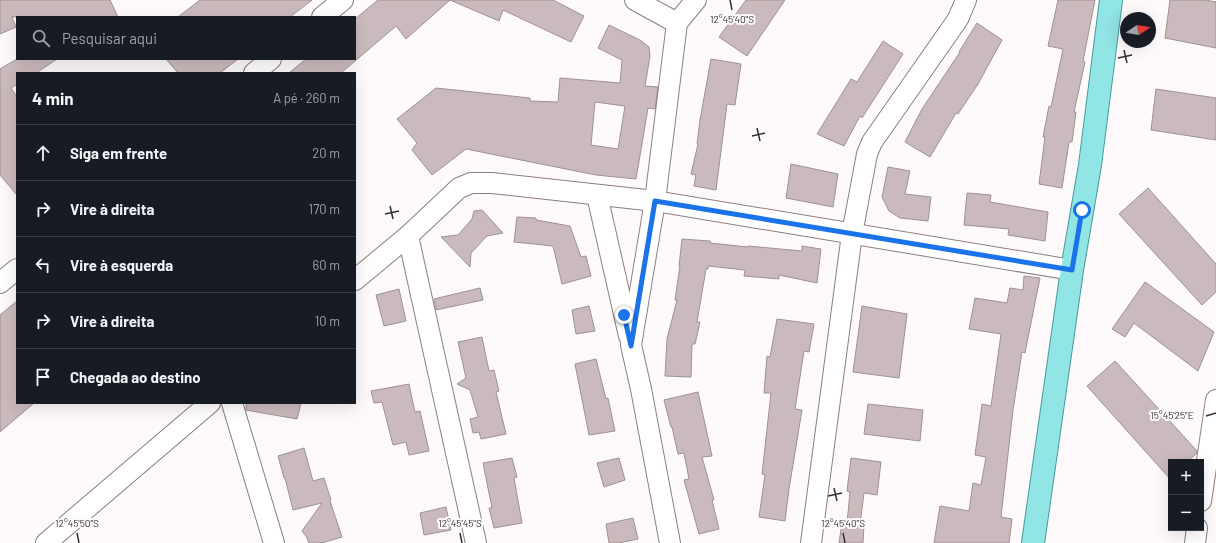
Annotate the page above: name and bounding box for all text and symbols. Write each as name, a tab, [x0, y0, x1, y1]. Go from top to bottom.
north arrow	[1120, 12, 1156, 48]
text: 12°45'40"S	[710, 13, 754, 25]
search box	[16, 16, 356, 60]
icon: search	[30, 27, 52, 49]
text: Pesquisar aqui	[62, 29, 157, 47]
text: 4 min	[32, 88, 74, 108]
text: A pé · 260 m	[273, 90, 340, 106]
icon: ahead	[32, 142, 54, 164]
text: Siga em frente	[70, 144, 167, 162]
text: 20 m	[312, 145, 340, 161]
icon: right	[32, 198, 54, 220]
text: Vire à direita	[70, 200, 154, 218]
text: 170 m	[309, 201, 340, 217]
route start	[1073, 201, 1091, 219]
icon: left	[32, 254, 54, 276]
text: Vire à esquerda	[70, 256, 173, 274]
text: 60 m	[313, 257, 340, 273]
route end	[615, 306, 633, 324]
icon: right	[32, 310, 54, 332]
text: Vire à direita	[70, 312, 154, 330]
text: 10 m	[315, 313, 340, 329]
icon: arrive	[32, 366, 54, 388]
text: Chegada ao destino	[70, 368, 201, 386]
text: 15°45'25"E	[1150, 409, 1194, 421]
map controls	[1168, 459, 1204, 531]
button: +	[1168, 459, 1204, 495]
button: −	[1168, 495, 1204, 531]
text: 12°45'50"S	[55, 517, 99, 529]
text: 12°45'45"S	[438, 517, 482, 529]
text: 12°45'40"S	[821, 517, 865, 529]

